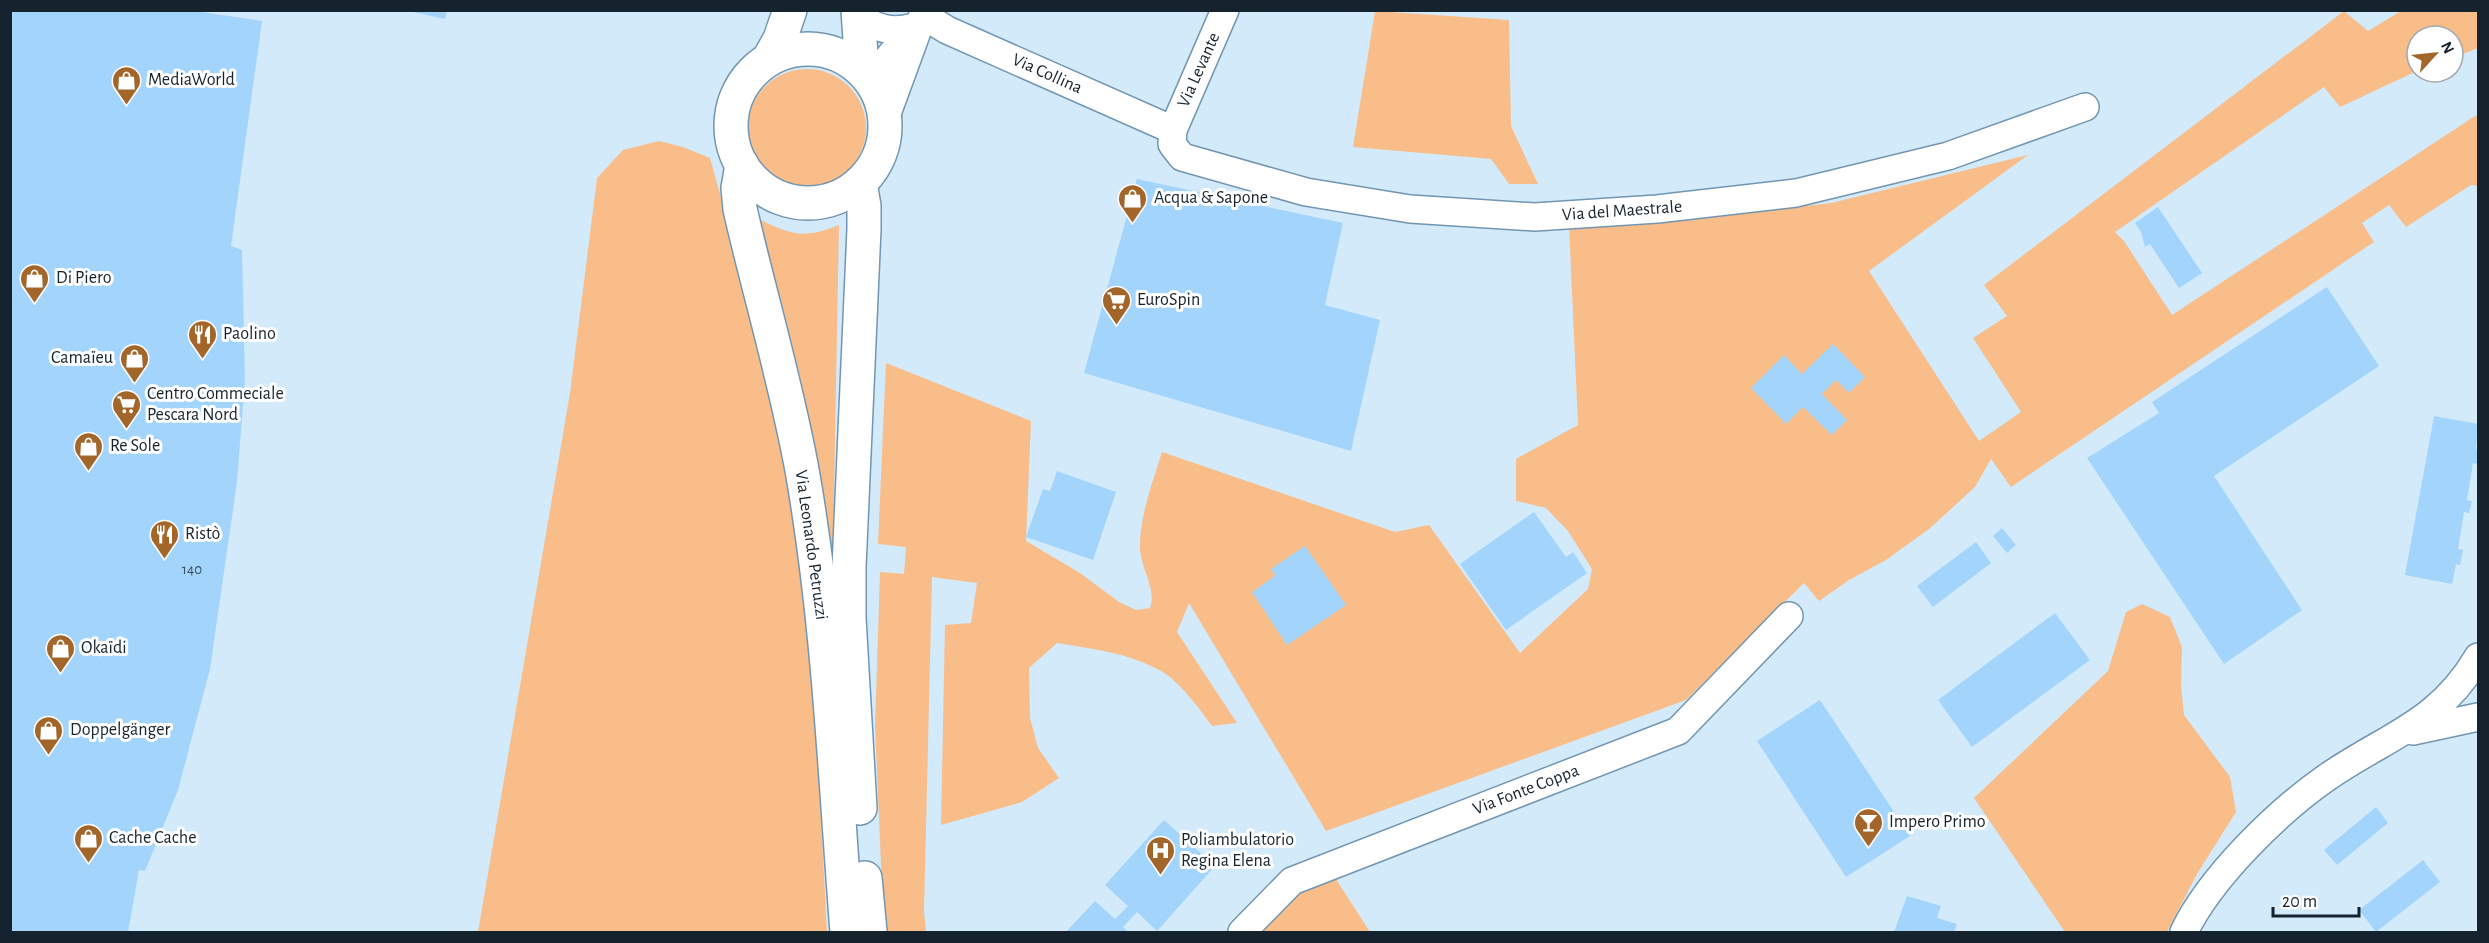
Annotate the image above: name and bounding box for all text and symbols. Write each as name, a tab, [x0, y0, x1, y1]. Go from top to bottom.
north arrow	[2405, 24, 2465, 84]
street label: Via Levante	[1175, 30, 1223, 110]
text: N	[2438, 39, 2457, 56]
street label: Via Collina	[1009, 51, 1085, 97]
shop icon: MediaWorld	[111, 64, 143, 106]
place label: MediaWorld	[148, 71, 235, 89]
shop icon: Acqua & Sapone	[1117, 182, 1149, 224]
place label: Acqua & Sapone	[1154, 189, 1268, 207]
street label: Via del Maestrale	[1561, 198, 1683, 224]
shop icon: Di Piero	[19, 262, 51, 304]
place label: Di Piero	[56, 269, 112, 287]
supermarket icon: EuroSpin	[1100, 284, 1132, 326]
place label: EuroSpin	[1137, 291, 1200, 309]
restaurant icon: Paolino	[186, 318, 218, 360]
place label: Paolino	[223, 325, 276, 343]
shop icon: Camaïeu	[118, 342, 150, 384]
place label: Camaïeu	[51, 349, 113, 367]
place label: Centro Commeciale Pescara Nord	[147, 385, 284, 424]
supermarket icon: Centro Commeciale Pescara Nord	[110, 388, 142, 430]
shop icon: Re Sole	[73, 430, 105, 472]
place label: Re Sole	[110, 437, 160, 455]
street label: Via Leonardo Petruzzi	[792, 469, 830, 621]
restaurant icon: Ristò	[148, 518, 180, 560]
place label: Ristò	[185, 525, 220, 543]
house number: 140	[182, 562, 202, 577]
shop icon: Okaïdi	[44, 632, 76, 674]
place label: Okaïdi	[81, 639, 127, 657]
shop icon: Doppelgänger	[33, 714, 65, 756]
place label: Doppelgänger	[70, 721, 171, 739]
street label: Via Fonte Coppa	[1470, 762, 1582, 818]
bar icon: Impero Primo	[1852, 806, 1884, 848]
place label: Impero Primo	[1889, 813, 1986, 831]
shop icon: Cache Cache	[72, 822, 104, 864]
place label: Cache Cache	[109, 829, 196, 847]
place label: Poliambulatorio Regina Elena	[1181, 831, 1294, 870]
hospital icon: Poliambulatorio Regina Elena	[1144, 834, 1176, 876]
scale bar	[2273, 880, 2358, 918]
text: 20 m	[2282, 893, 2317, 911]

